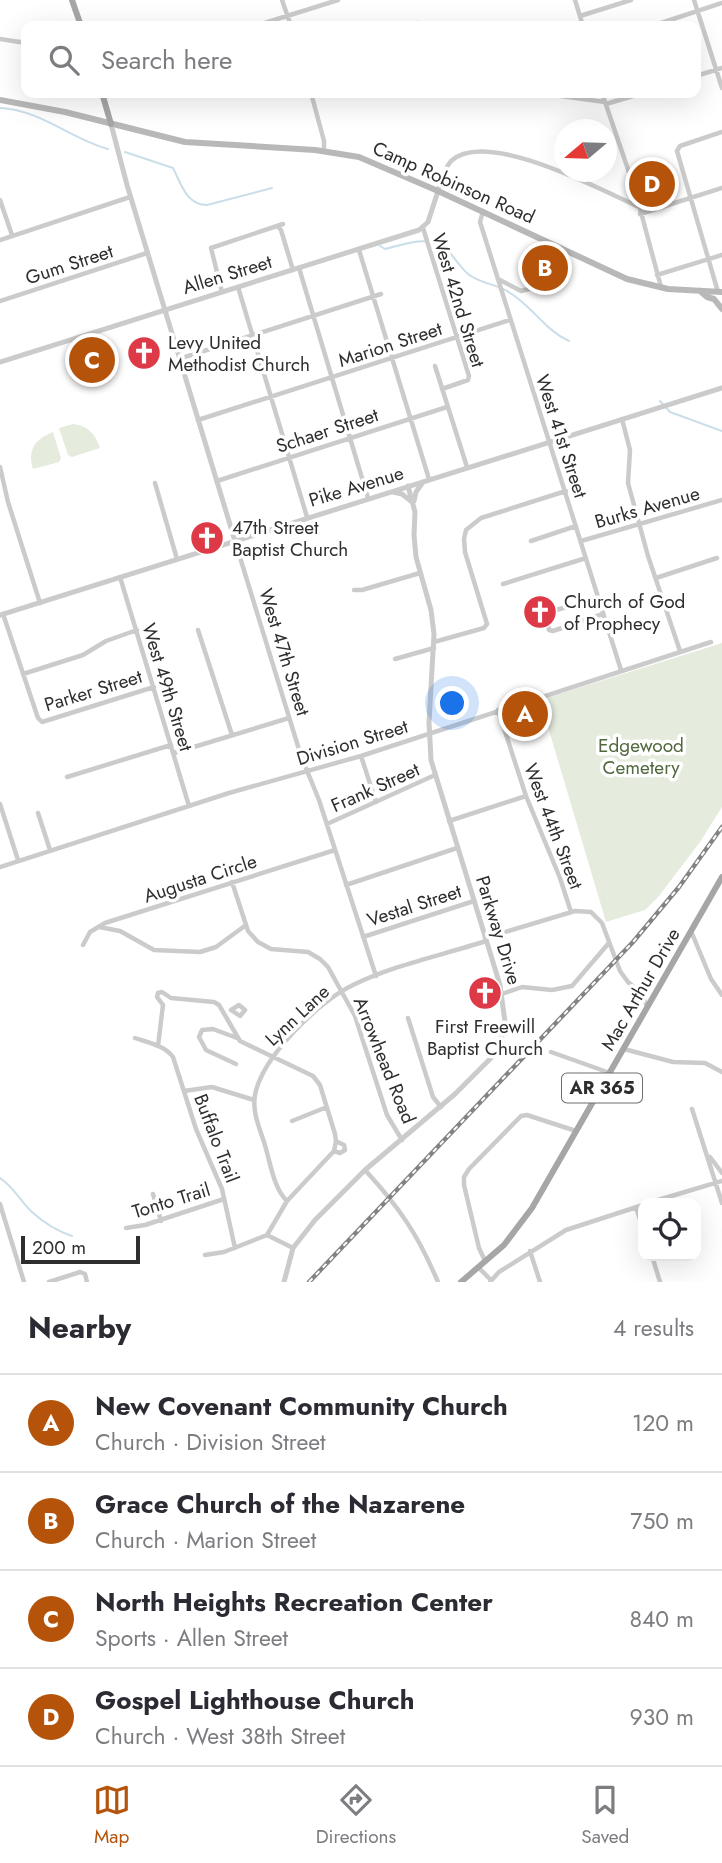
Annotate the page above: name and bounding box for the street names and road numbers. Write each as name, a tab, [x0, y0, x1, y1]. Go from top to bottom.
street label: Camp Robinson Road	[368, 135, 539, 230]
street label: West 42nd Street	[425, 230, 492, 371]
street label: Gum Street	[22, 238, 117, 291]
street label: Allen Street	[179, 248, 276, 301]
street label: Marion Street	[335, 315, 446, 374]
street label: West 41st Street	[529, 371, 594, 502]
street label: Schaer Street	[273, 401, 382, 460]
street label: Pike Avenue	[305, 459, 407, 514]
street label: Burks Avenue	[592, 480, 703, 535]
street label: West 47th Street	[252, 585, 317, 719]
street label: West 49th Street	[135, 620, 200, 755]
street label: Parker Street	[41, 663, 146, 718]
street label: Division Street	[293, 713, 412, 772]
street label: Frank Street	[327, 756, 424, 819]
street label: West 44th Street	[517, 759, 590, 893]
street label: Augusta Circle	[140, 847, 260, 909]
street label: Parkway Drive	[469, 872, 528, 988]
street label: Vestal Street	[364, 877, 465, 933]
street label: Mac Arthur Drive	[594, 923, 687, 1055]
street label: Lynn Lane	[259, 978, 336, 1052]
street label: Arrowhead Road	[347, 993, 422, 1128]
road number: AR 365	[562, 1073, 642, 1102]
street label: Buffalo Trail	[187, 1090, 246, 1187]
street label: Tonto Trail	[129, 1176, 213, 1225]

